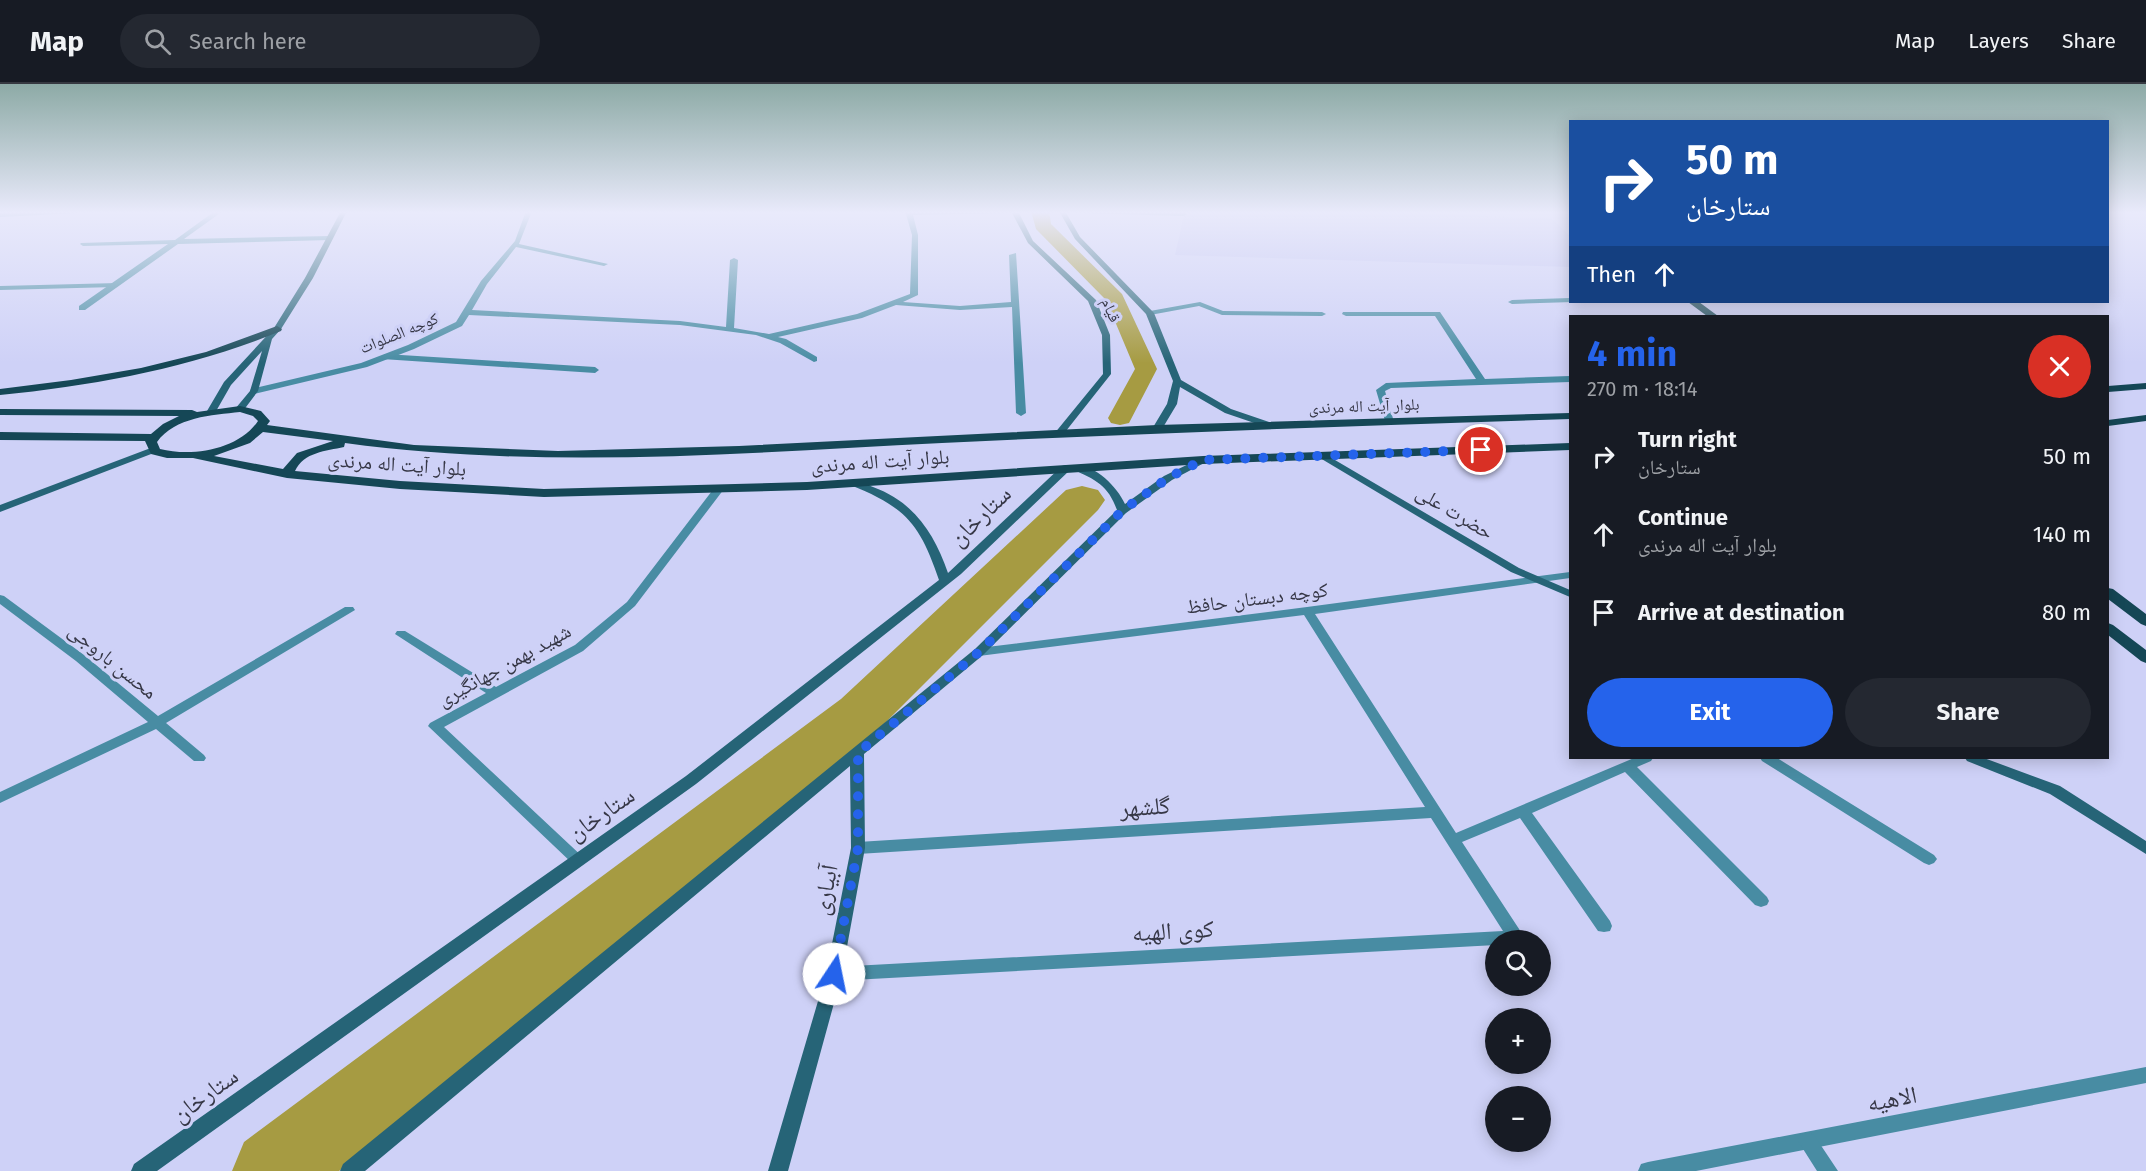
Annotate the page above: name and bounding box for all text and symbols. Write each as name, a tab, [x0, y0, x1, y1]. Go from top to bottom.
search box	[120, 14, 540, 68]
text: Map	[30, 25, 84, 58]
icon: search	[141, 25, 174, 58]
text: Search here	[189, 28, 307, 55]
text: Map	[1895, 28, 1935, 54]
text: Layers	[1968, 28, 2029, 54]
text: Share	[2062, 28, 2116, 54]
text: 50 m	[1686, 135, 1779, 185]
icon: right	[1587, 144, 1665, 222]
text: ستارخان	[1686, 190, 1771, 222]
icon: ahead	[1648, 258, 1681, 291]
text: Then	[1587, 261, 1636, 288]
street label: قیام	[1096, 295, 1125, 325]
street label: کوچه الصلوات	[357, 309, 441, 357]
text: 4 min	[1587, 332, 1677, 376]
button: close	[2028, 335, 2091, 398]
text: 270 m · 18:14	[1587, 377, 1697, 401]
street label: بلوار آیت اله مرندی	[1308, 395, 1420, 418]
pin	[1455, 424, 1506, 475]
text: Turn right	[1638, 426, 1737, 453]
icon: arrive	[1464, 433, 1497, 466]
icon: right	[1587, 440, 1620, 473]
text: 50 m	[2043, 443, 2091, 470]
street label: بلوار آیت اله مرندی	[810, 444, 950, 478]
street label: بلوار آیت اله مرندی	[327, 447, 467, 481]
text: ستارخان	[1638, 455, 1701, 479]
street label: ستارخان	[943, 480, 1017, 552]
street label: حضرت علی	[1412, 480, 1498, 545]
text: Continue	[1638, 504, 1728, 531]
icon: ahead	[1587, 518, 1620, 551]
text: 140 m	[2033, 521, 2091, 548]
text: بلوار آیت اله مرندی	[1638, 533, 1777, 557]
street label: کوچه دبستان حافظ	[1185, 577, 1329, 619]
icon: arrive	[1587, 596, 1620, 629]
text: Arrive at destination	[1638, 599, 1845, 626]
text: 80 m	[2042, 599, 2091, 626]
street label: محسن باروجی	[64, 618, 162, 704]
street label: شهید بهمن جهانگیری	[433, 618, 575, 712]
button: Exit	[1587, 678, 1833, 747]
button: Share	[1845, 678, 2091, 747]
street label: ستارخان	[562, 781, 640, 847]
street label: گلشهر	[1118, 791, 1171, 823]
street label: آبیاری	[806, 861, 844, 918]
street label: کوی الهیه	[1131, 915, 1215, 947]
map controls	[1485, 930, 1551, 1152]
button: search	[1485, 930, 1551, 996]
position arrow	[802, 942, 866, 1006]
button: +	[1485, 1008, 1551, 1074]
street label: ستارخان	[166, 1062, 244, 1128]
street label: الاهیه	[1865, 1081, 1919, 1117]
button: −	[1485, 1086, 1551, 1152]

